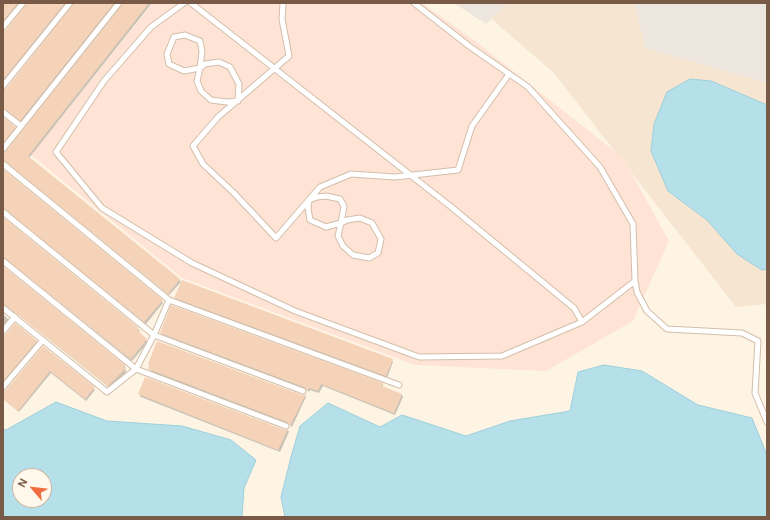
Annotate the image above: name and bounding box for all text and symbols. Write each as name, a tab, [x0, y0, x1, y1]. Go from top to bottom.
north arrow	[12, 468, 52, 508]
text: N	[14, 476, 30, 490]

